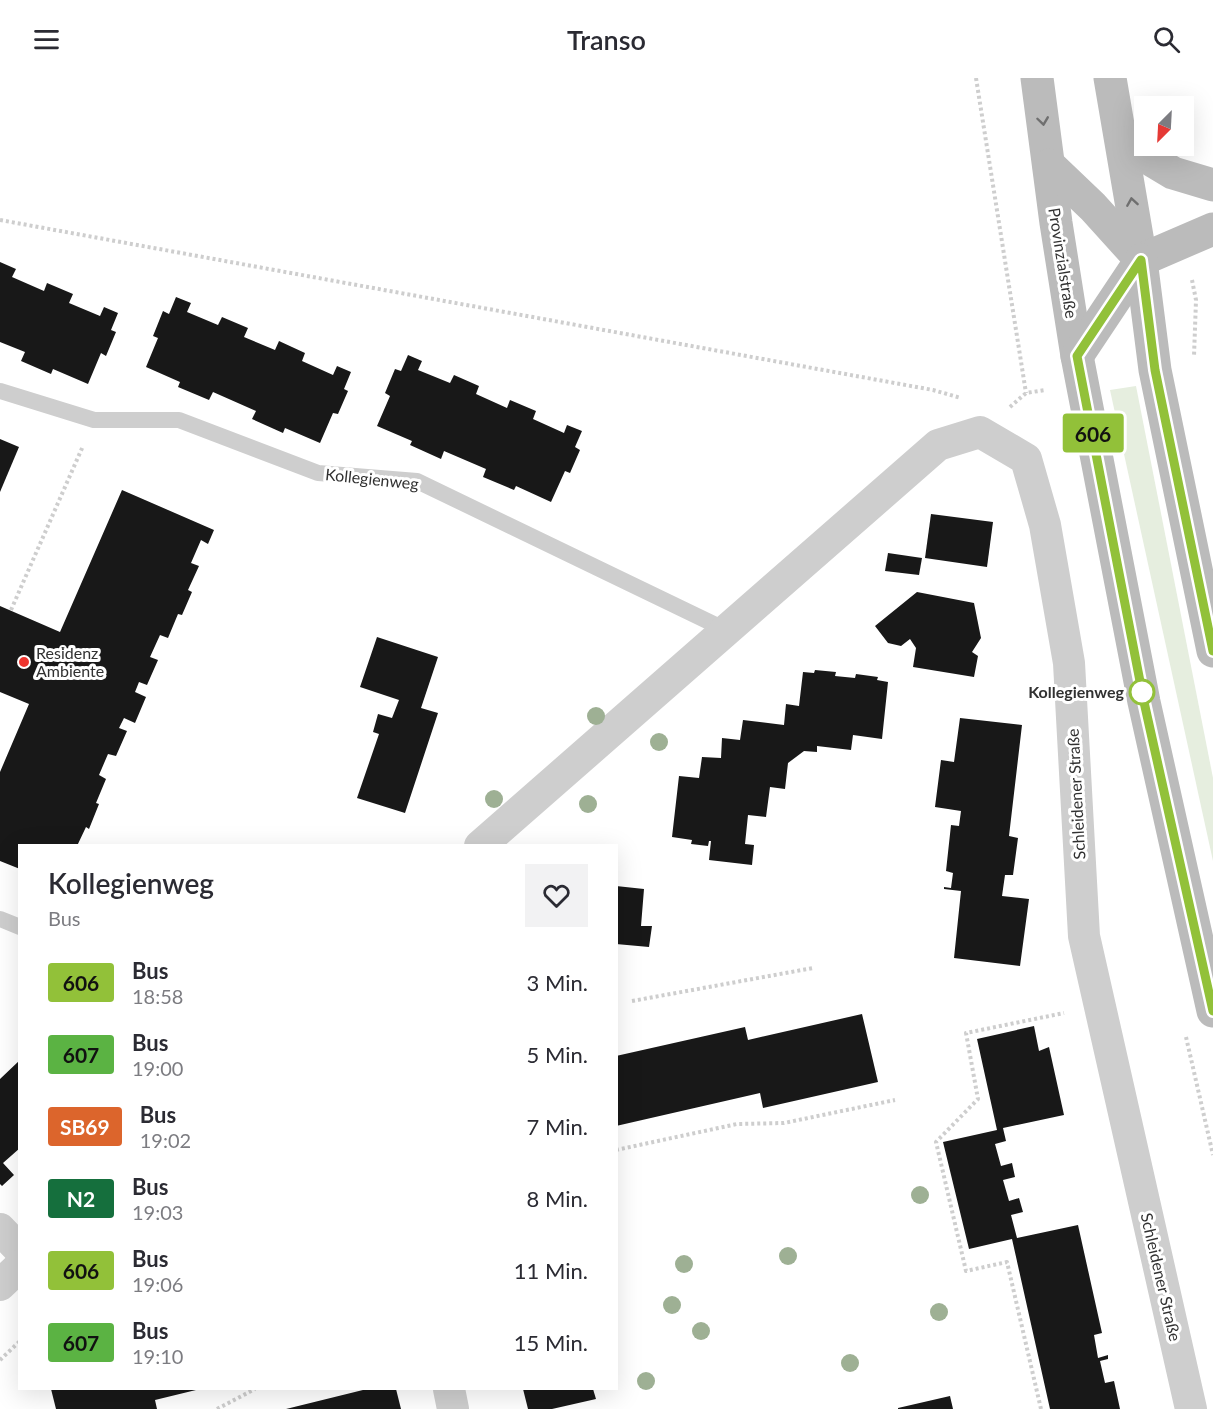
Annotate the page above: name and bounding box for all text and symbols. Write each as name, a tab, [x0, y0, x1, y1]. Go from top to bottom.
icon: menu	[30, 23, 63, 56]
text: Transo	[567, 23, 646, 56]
icon: search	[1150, 23, 1183, 56]
north arrow	[1134, 96, 1194, 156]
map controls	[1134, 96, 1194, 156]
one-way arrow	[1036, 117, 1048, 126]
one-way arrow	[1126, 198, 1138, 207]
street label: Provinzialstraße	[1045, 206, 1082, 320]
line badge: 606	[1058, 414, 1128, 452]
text: 606	[1075, 421, 1111, 446]
street label: Kollegienweg	[324, 464, 420, 493]
place label: Residenz Ambiente	[36, 643, 104, 680]
marker: Residenz Ambiente	[17, 655, 31, 669]
marker: Kollegienweg	[1129, 679, 1155, 705]
place label: Kollegienweg	[1028, 682, 1125, 701]
street label: Schleidener Straße	[1063, 728, 1088, 860]
button: heart	[525, 864, 588, 927]
text: Kollegienweg	[48, 866, 214, 900]
text: Bus	[48, 906, 81, 930]
text: Bus	[132, 957, 168, 984]
text: 3 Min.	[527, 969, 588, 996]
text: 606	[63, 970, 99, 995]
text: 18:58	[132, 984, 183, 1008]
text: Bus	[132, 1029, 168, 1056]
text: 5 Min.	[527, 1041, 588, 1068]
text: 607	[63, 1042, 99, 1067]
text: 19:00	[132, 1056, 183, 1080]
text: Bus	[140, 1101, 176, 1128]
text: 7 Min.	[527, 1113, 588, 1140]
text: SB69	[60, 1114, 110, 1139]
text: 19:02	[140, 1128, 191, 1152]
text: Bus	[132, 1173, 168, 1200]
text: 8 Min.	[527, 1185, 588, 1212]
text: N2	[67, 1186, 95, 1211]
text: 19:03	[132, 1200, 183, 1224]
street label: Schleidener Straße	[1137, 1211, 1185, 1343]
text: Bus	[132, 1245, 168, 1272]
text: 11 Min.	[514, 1257, 588, 1284]
text: 606	[63, 1258, 99, 1283]
text: 19:06	[132, 1272, 183, 1296]
text: Bus	[132, 1317, 168, 1344]
text: 15 Min.	[514, 1329, 588, 1356]
text: 607	[63, 1330, 99, 1355]
text: 19:10	[132, 1344, 183, 1368]

